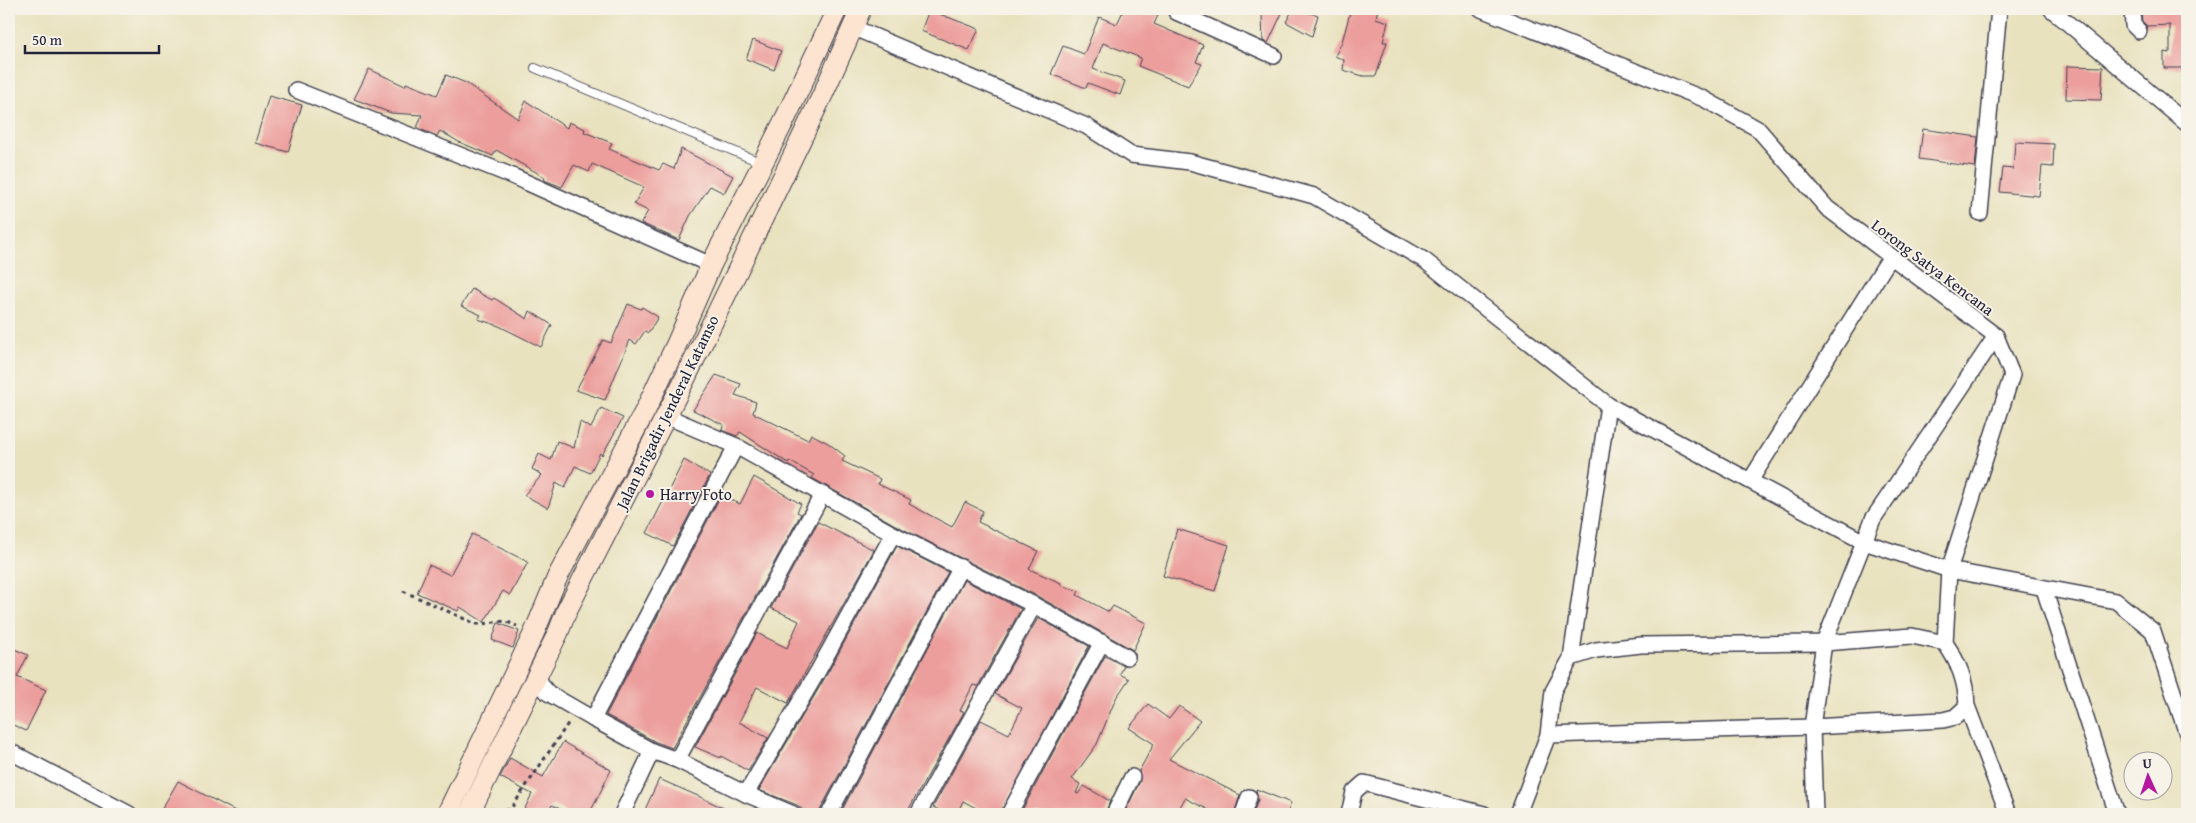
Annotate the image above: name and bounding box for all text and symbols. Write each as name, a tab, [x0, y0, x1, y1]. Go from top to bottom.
scale bar	[25, 22, 159, 54]
text: 50 m	[32, 29, 63, 50]
street label: Lorong Satya Kencana	[1867, 213, 2000, 321]
street label: Jalan Brigadir Jenderal Katamso	[609, 311, 725, 515]
place label: Harry Foto	[660, 482, 732, 506]
marker: Harry Foto	[644, 488, 656, 500]
north arrow	[2124, 750, 2174, 800]
text: U	[2142, 753, 2153, 773]

